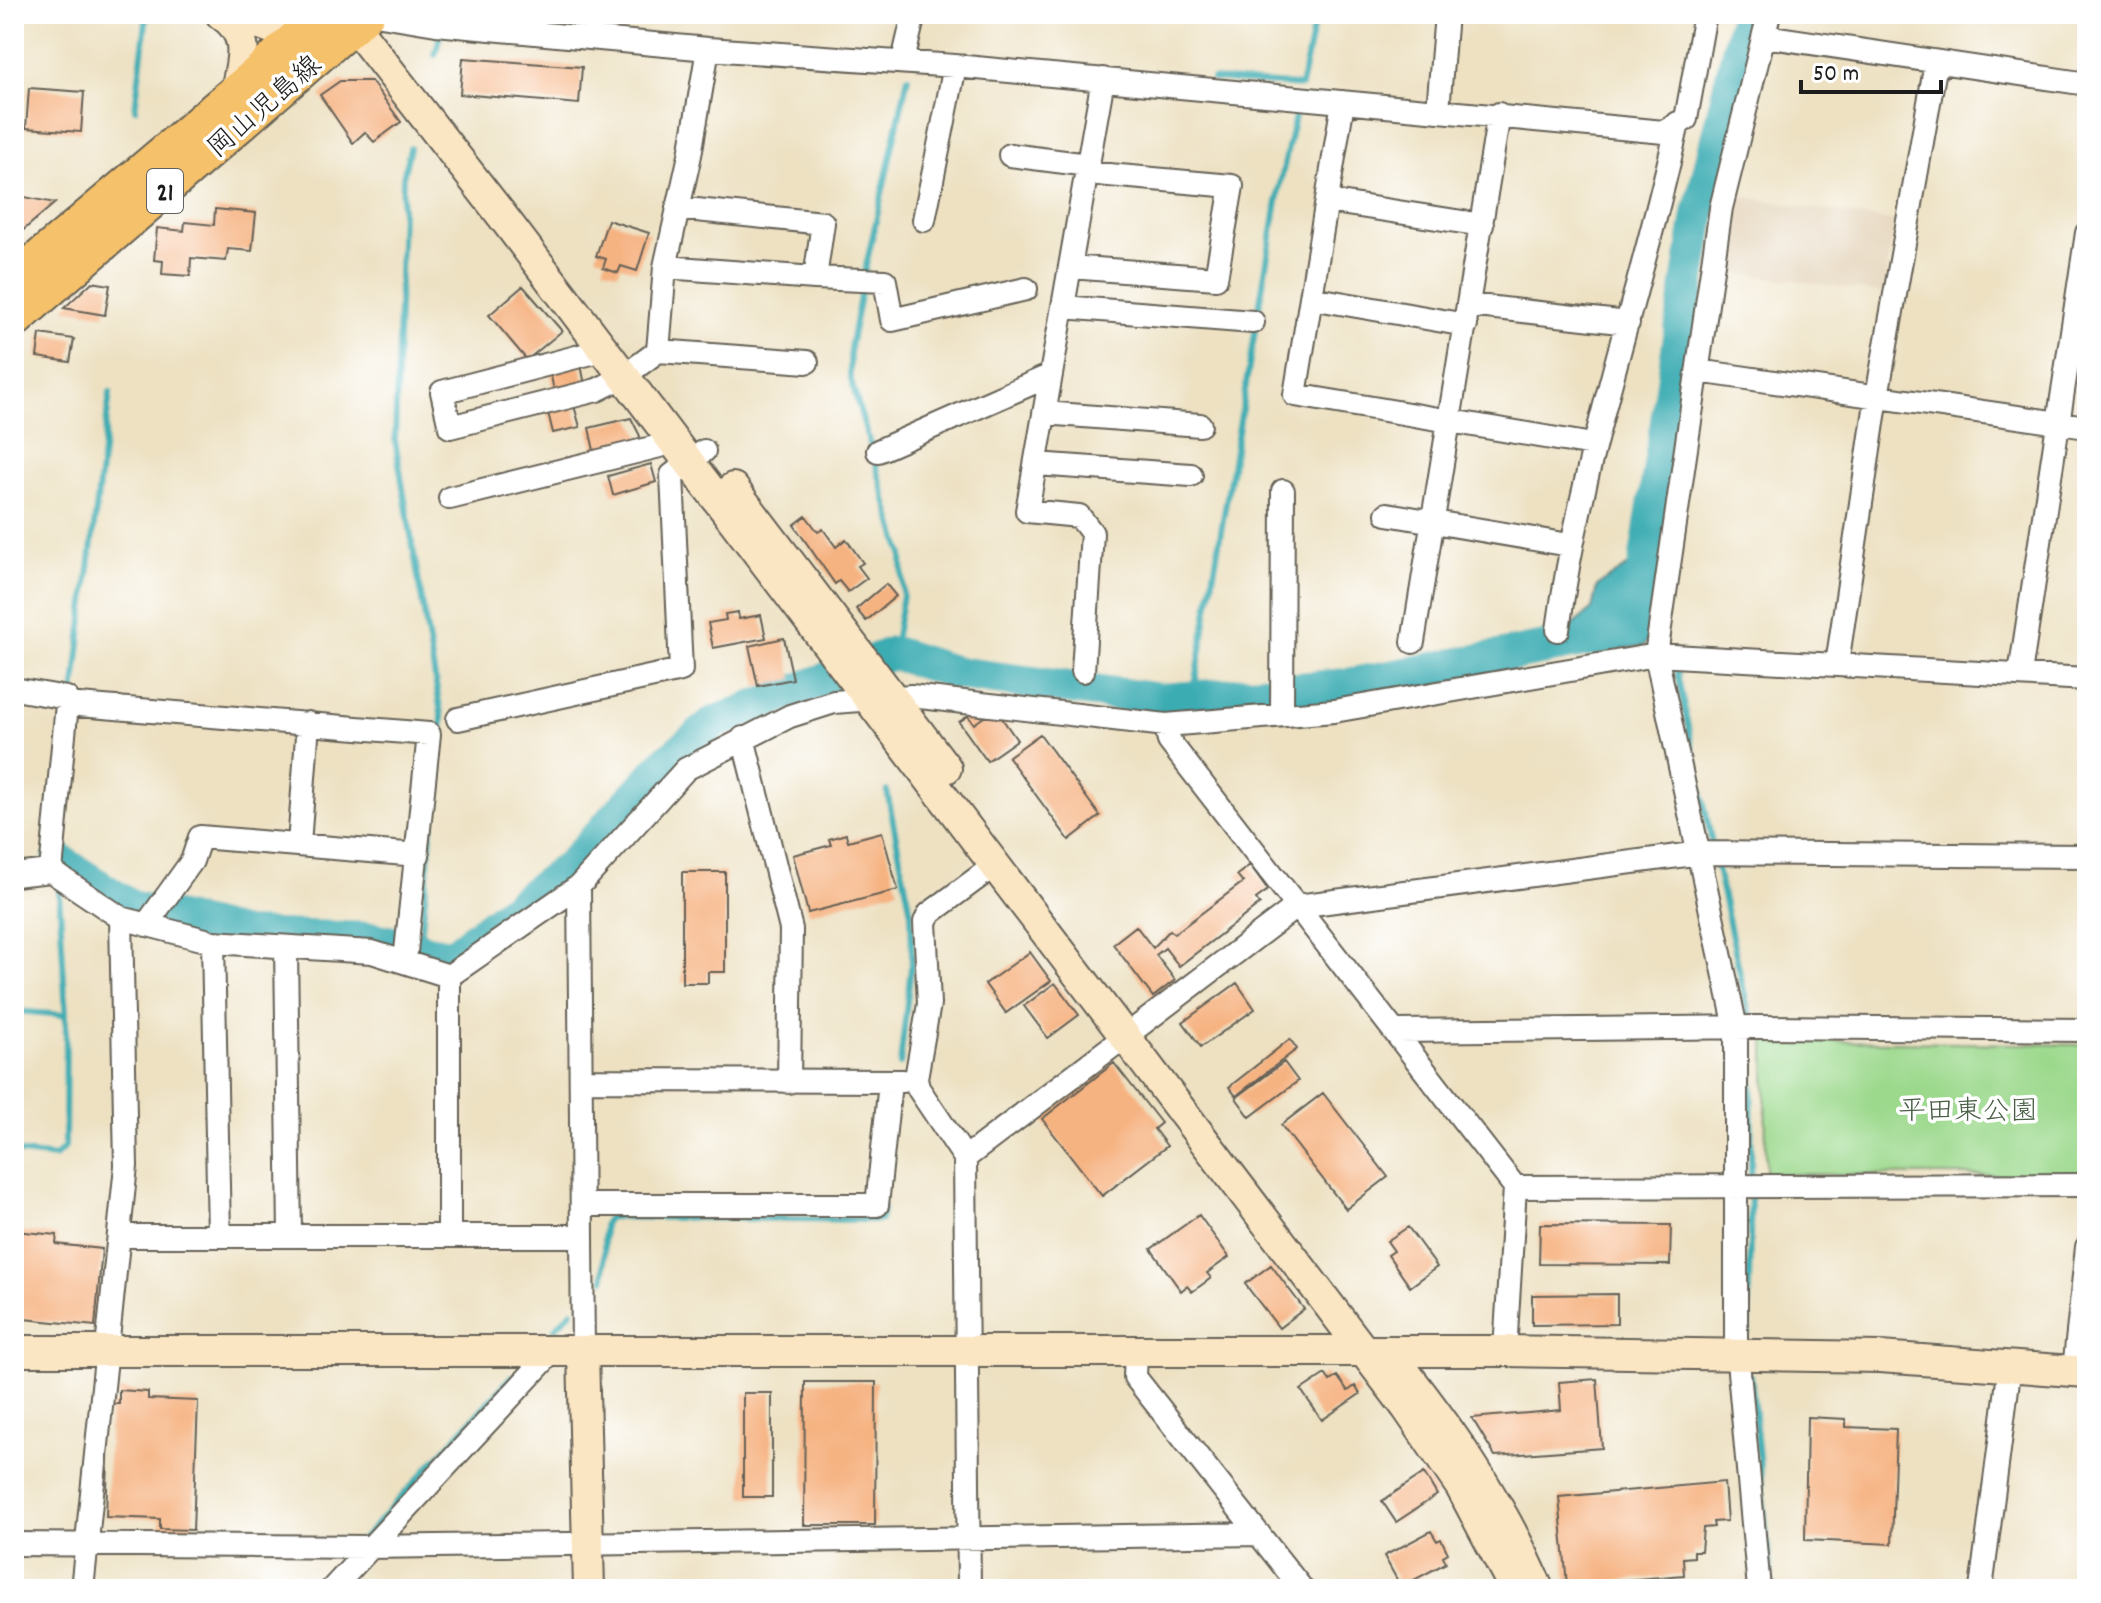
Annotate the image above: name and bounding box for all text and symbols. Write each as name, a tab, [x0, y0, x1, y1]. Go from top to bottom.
scale bar	[1801, 44, 1941, 94]
street label: 岡山児島線	[200, 48, 332, 170]
text: 50 m	[1813, 58, 1859, 92]
road number: 21	[147, 169, 183, 213]
park label: 平田東公園	[1898, 1094, 2038, 1134]

